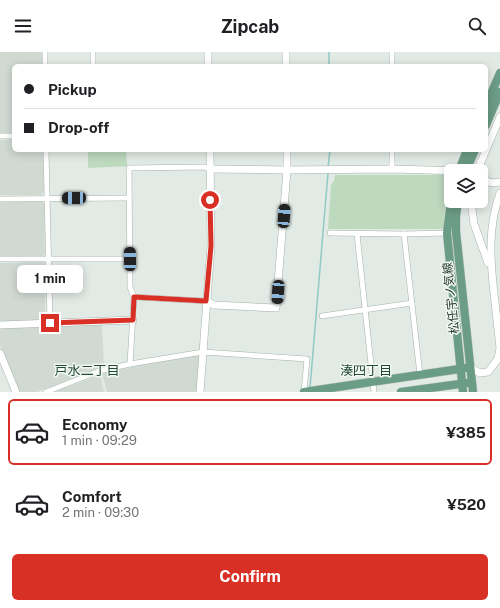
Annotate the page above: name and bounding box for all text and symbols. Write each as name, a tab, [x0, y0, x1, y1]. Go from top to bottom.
icon: menu	[12, 15, 34, 37]
icon: search	[466, 15, 488, 37]
text: Zipcab	[221, 16, 279, 37]
text: Pickup	[48, 81, 97, 98]
text: Drop-off	[48, 119, 109, 136]
map controls	[444, 164, 488, 208]
button: layers	[444, 164, 488, 208]
route start	[201, 191, 219, 209]
car	[62, 192, 86, 204]
car	[277, 204, 291, 228]
car	[124, 247, 136, 271]
street label: 松任宇ノ気線	[440, 261, 462, 335]
callout: 1 min	[17, 265, 83, 293]
text: 1 min	[34, 271, 66, 286]
car	[271, 280, 285, 304]
route end	[41, 314, 59, 332]
district label: 戸水二丁目	[54, 363, 120, 378]
district label: 湊四丁目	[340, 363, 392, 378]
icon: car	[14, 414, 50, 450]
text: Economy	[62, 416, 127, 433]
text: ¥385	[446, 424, 486, 441]
text: 1 min · 09:29	[62, 433, 137, 448]
icon: car	[14, 486, 50, 522]
text: Comfort	[62, 488, 122, 505]
text: ¥520	[447, 496, 486, 513]
text: 2 min · 09:30	[62, 505, 139, 520]
button: Confirm	[12, 554, 488, 600]

